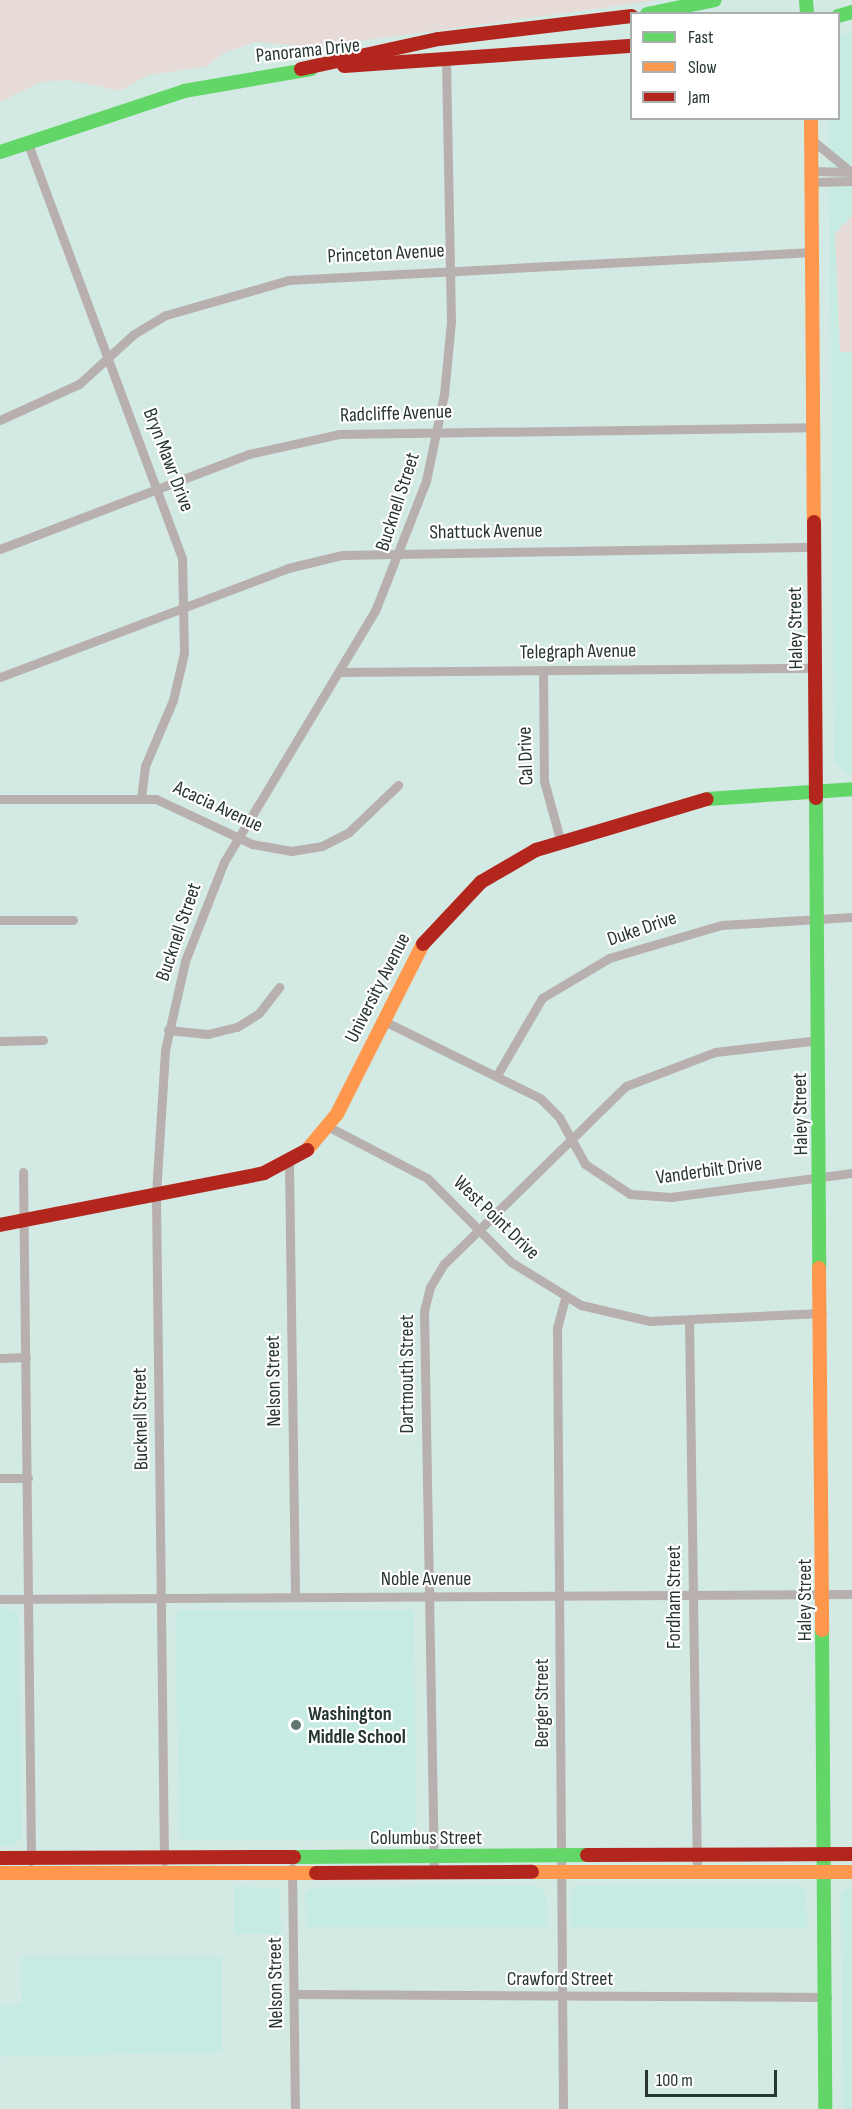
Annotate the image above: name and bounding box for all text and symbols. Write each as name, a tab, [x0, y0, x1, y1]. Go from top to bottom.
legend	[630, 12, 840, 120]
text: Fast	[688, 27, 713, 48]
street label: Panorama Drive	[255, 34, 361, 68]
text: Slow	[688, 57, 717, 78]
text: Jam	[688, 87, 710, 108]
street label: Princeton Avenue	[327, 239, 445, 269]
street label: Radcliffe Avenue	[340, 400, 452, 428]
street label: Bryn Mawr Drive	[137, 405, 199, 515]
street label: Bucknell Street	[371, 450, 425, 554]
street label: Shattuck Avenue	[429, 519, 543, 545]
street label: Haley Street	[783, 587, 809, 669]
street label: Telegraph Avenue	[519, 639, 637, 665]
street label: Cal Drive	[513, 726, 539, 786]
street label: Acacia Avenue	[170, 776, 266, 838]
street label: Bucknell Street	[151, 880, 207, 984]
street label: Duke Drive	[604, 906, 680, 952]
street label: University Avenue	[340, 929, 416, 1047]
street label: Haley Street	[788, 1073, 814, 1155]
street label: Vanderbilt Drive	[654, 1152, 764, 1190]
street label: West Point Drive	[448, 1171, 544, 1265]
street label: Dartmouth Street	[395, 1314, 419, 1434]
street label: Nelson Street	[261, 1335, 287, 1427]
street label: Bucknell Street	[128, 1368, 154, 1470]
street label: Fordham Street	[662, 1545, 686, 1649]
street label: Haley Street	[793, 1559, 817, 1641]
street label: Noble Avenue	[381, 1567, 471, 1591]
street label: Berger Street	[530, 1658, 554, 1748]
place label: Washington Middle School	[308, 1702, 406, 1749]
marker: Washington Middle School	[289, 1718, 303, 1732]
street label: Columbus Street	[370, 1826, 482, 1850]
street label: Nelson Street	[263, 1937, 289, 2029]
street label: Crawford Street	[507, 1967, 613, 1991]
scale bar	[648, 2058, 780, 2096]
text: 100 m	[656, 2070, 693, 2091]

